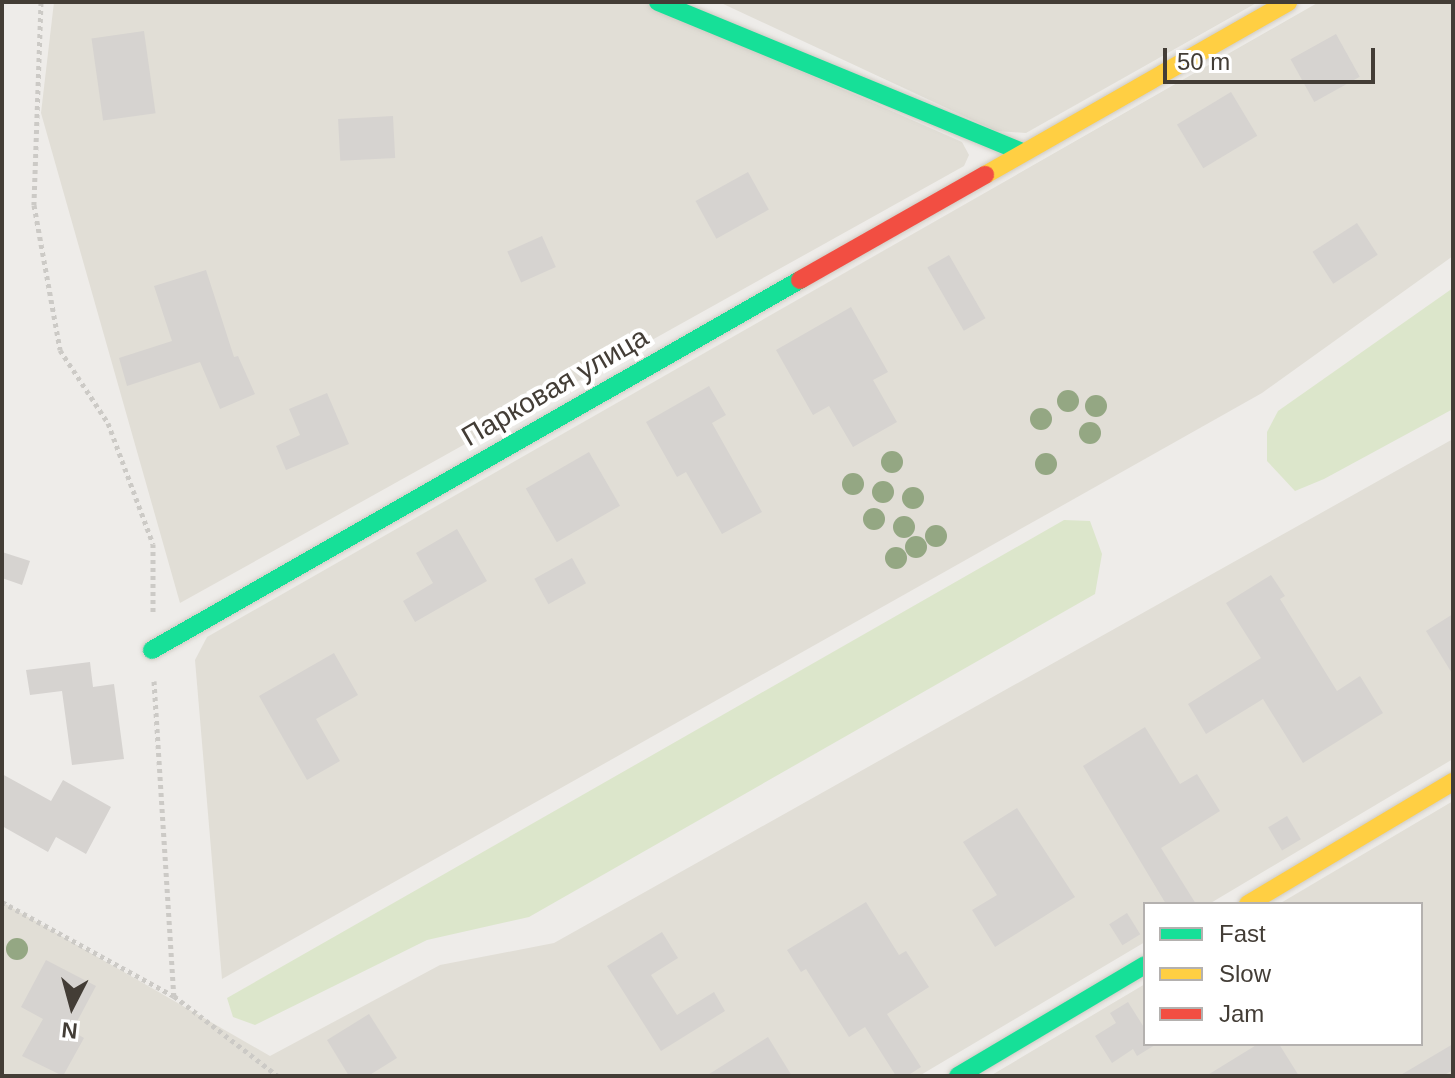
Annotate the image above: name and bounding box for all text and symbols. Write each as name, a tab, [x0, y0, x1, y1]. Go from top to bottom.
scale bar	[1167, 32, 1379, 82]
text: 50 m	[1177, 48, 1230, 75]
street label: Парковая улица	[456, 320, 654, 454]
legend	[1143, 902, 1423, 1046]
text: Fast	[1219, 920, 1266, 947]
text: Slow	[1219, 960, 1271, 987]
north arrow	[32, 966, 112, 1046]
text: Jam	[1219, 1000, 1264, 1027]
text: N	[60, 1017, 79, 1044]

